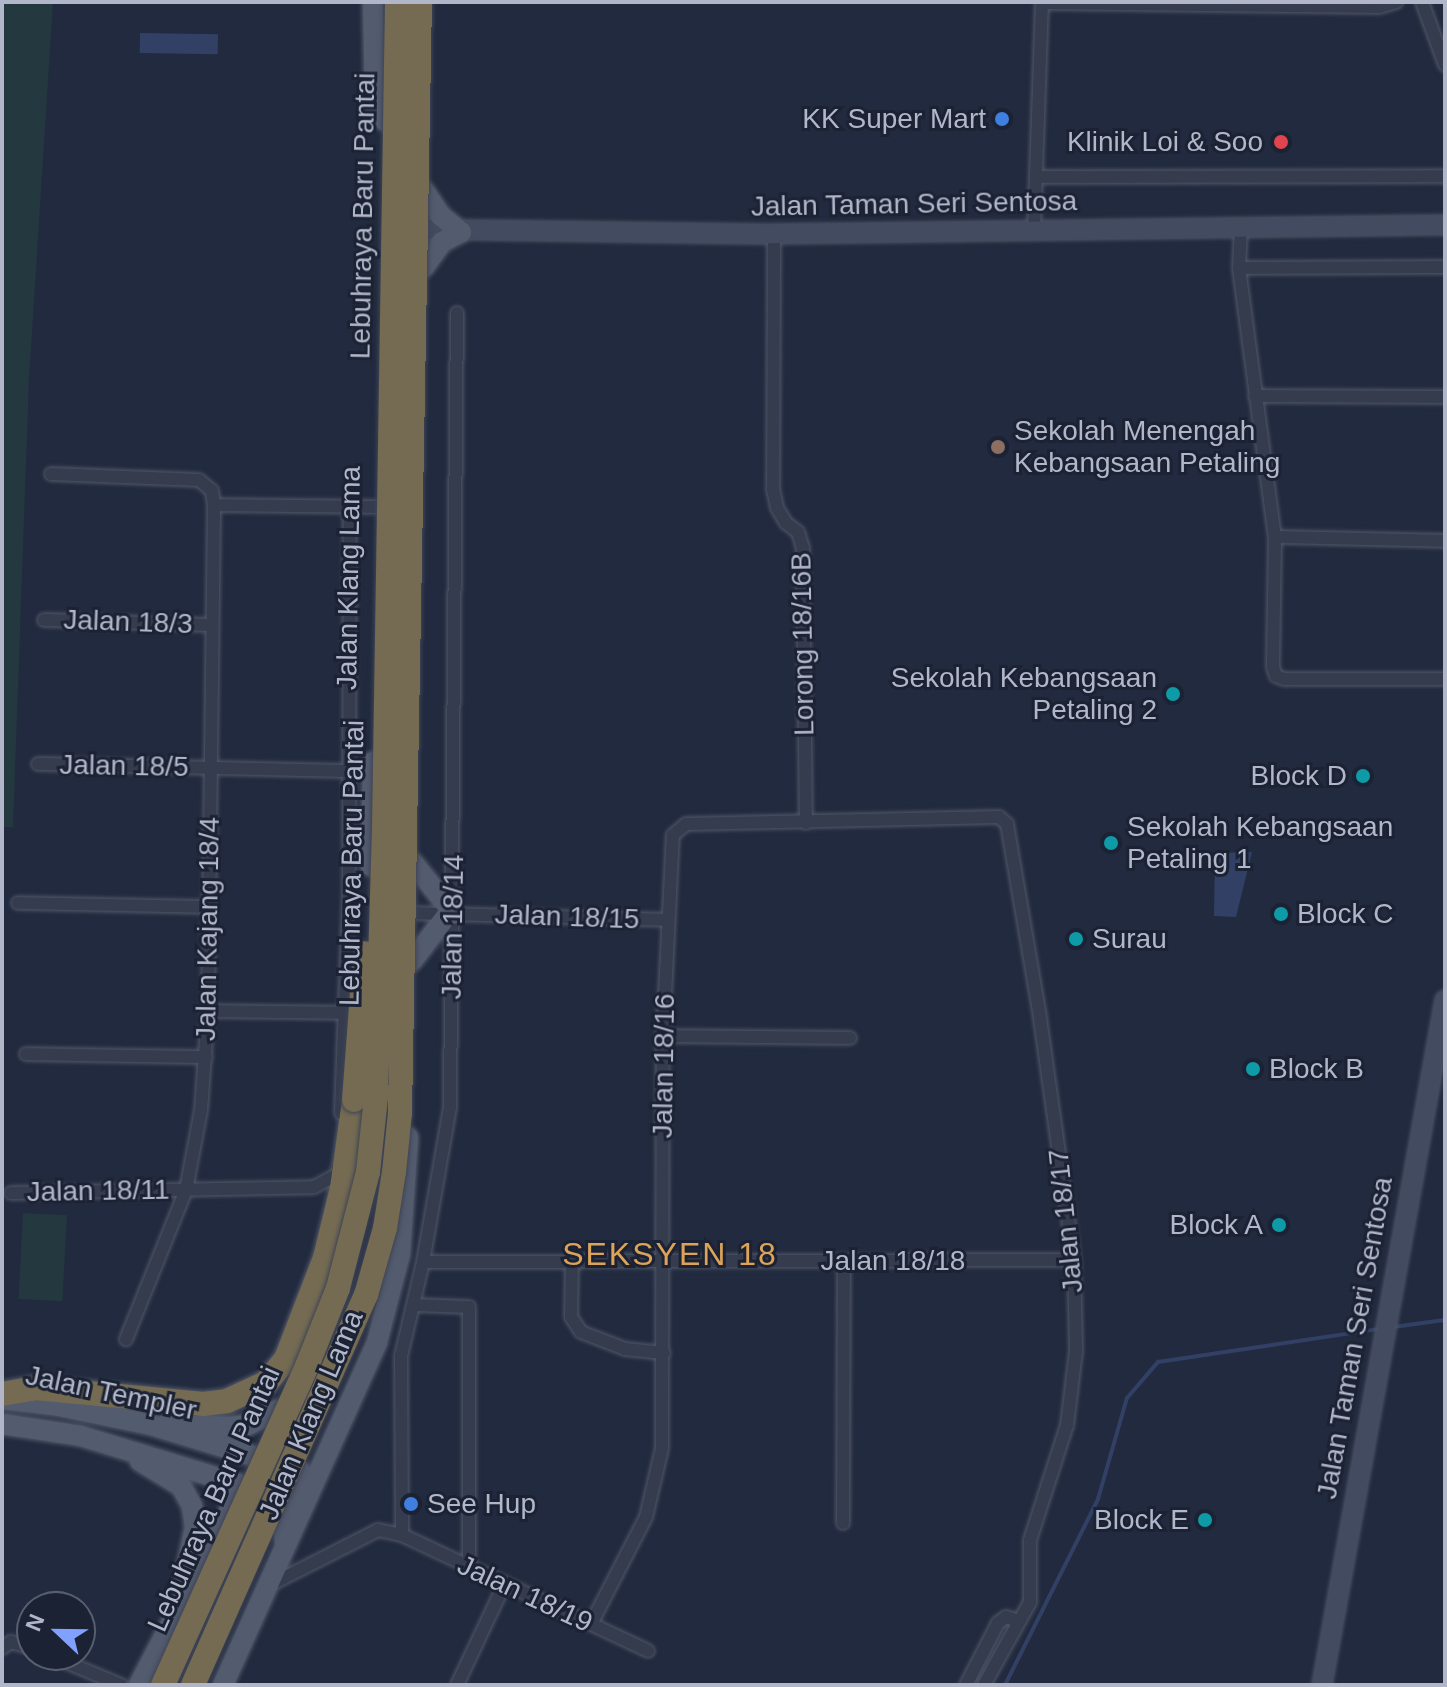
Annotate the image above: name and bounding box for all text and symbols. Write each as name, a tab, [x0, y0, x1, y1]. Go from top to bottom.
street label: Lebuhraya Baru Pantai	[344, 73, 382, 359]
place label: KK Super Mart	[802, 102, 986, 136]
marker: KK Super Mart	[993, 110, 1011, 128]
place label: Klinik Loi & Soo	[1067, 125, 1263, 159]
marker: Klinik Loi & Soo	[1270, 131, 1292, 153]
street label: Jalan Taman Seri Sentosa	[750, 184, 1078, 224]
place label: Sekolah Menengah Kebangsaan Petaling	[1014, 414, 1280, 480]
marker: Sekolah Menengah Kebangsaan Petaling	[989, 438, 1007, 456]
street label: Jalan Klang Lama	[330, 466, 368, 690]
street label: Lorong 18/16B	[785, 552, 821, 736]
street label: Jalan 18/3	[63, 603, 193, 641]
place label: Sekolah Kebangsaan Petaling 2	[891, 661, 1157, 727]
marker: Sekolah Kebangsaan Petaling 2	[1164, 685, 1182, 703]
street label: Lebuhraya Baru Pantai	[333, 720, 371, 1006]
street label: Jalan 18/5	[59, 748, 189, 784]
place label: Block D	[1251, 759, 1347, 793]
marker: Block D	[1354, 767, 1372, 785]
place label: Sekolah Kebangsaan Petaling 1	[1127, 810, 1393, 876]
street label: Jalan Kajang 18/4	[189, 817, 227, 1041]
marker: Sekolah Kebangsaan Petaling 1	[1102, 834, 1120, 852]
street label: Jalan 18/14	[435, 854, 471, 1000]
place label: Block C	[1297, 897, 1393, 931]
street label: Jalan 18/15	[494, 898, 640, 936]
marker: Block C	[1272, 905, 1290, 923]
place label: Surau	[1092, 922, 1167, 956]
marker: Surau	[1067, 930, 1085, 948]
street label: Jalan 18/16	[646, 993, 682, 1139]
place label: Block B	[1269, 1052, 1364, 1086]
marker: Block B	[1244, 1060, 1262, 1078]
street label: Jalan 18/17	[1042, 1147, 1090, 1295]
street label: Jalan 18/11	[26, 1173, 170, 1209]
street label: Jalan Taman Seri Sentosa	[1310, 1174, 1400, 1502]
place label: Block A	[1168, 1208, 1263, 1242]
marker: Block A	[1270, 1216, 1288, 1234]
district label: SEKSYEN 18	[562, 1235, 778, 1273]
street label: Jalan 18/18	[821, 1244, 965, 1278]
street label: Jalan Klang Lama	[252, 1305, 370, 1525]
street label: Jalan Templer	[22, 1358, 200, 1428]
street label: Lebuhraya Baru Pantai	[140, 1361, 288, 1637]
place label: See Hup	[427, 1487, 536, 1521]
marker: See Hup	[402, 1495, 420, 1513]
place label: Block E	[1094, 1503, 1189, 1537]
marker: Block E	[1196, 1511, 1214, 1529]
street label: Jalan 18/19	[452, 1548, 598, 1640]
north arrow	[16, 1591, 96, 1671]
text: N	[21, 1611, 50, 1635]

